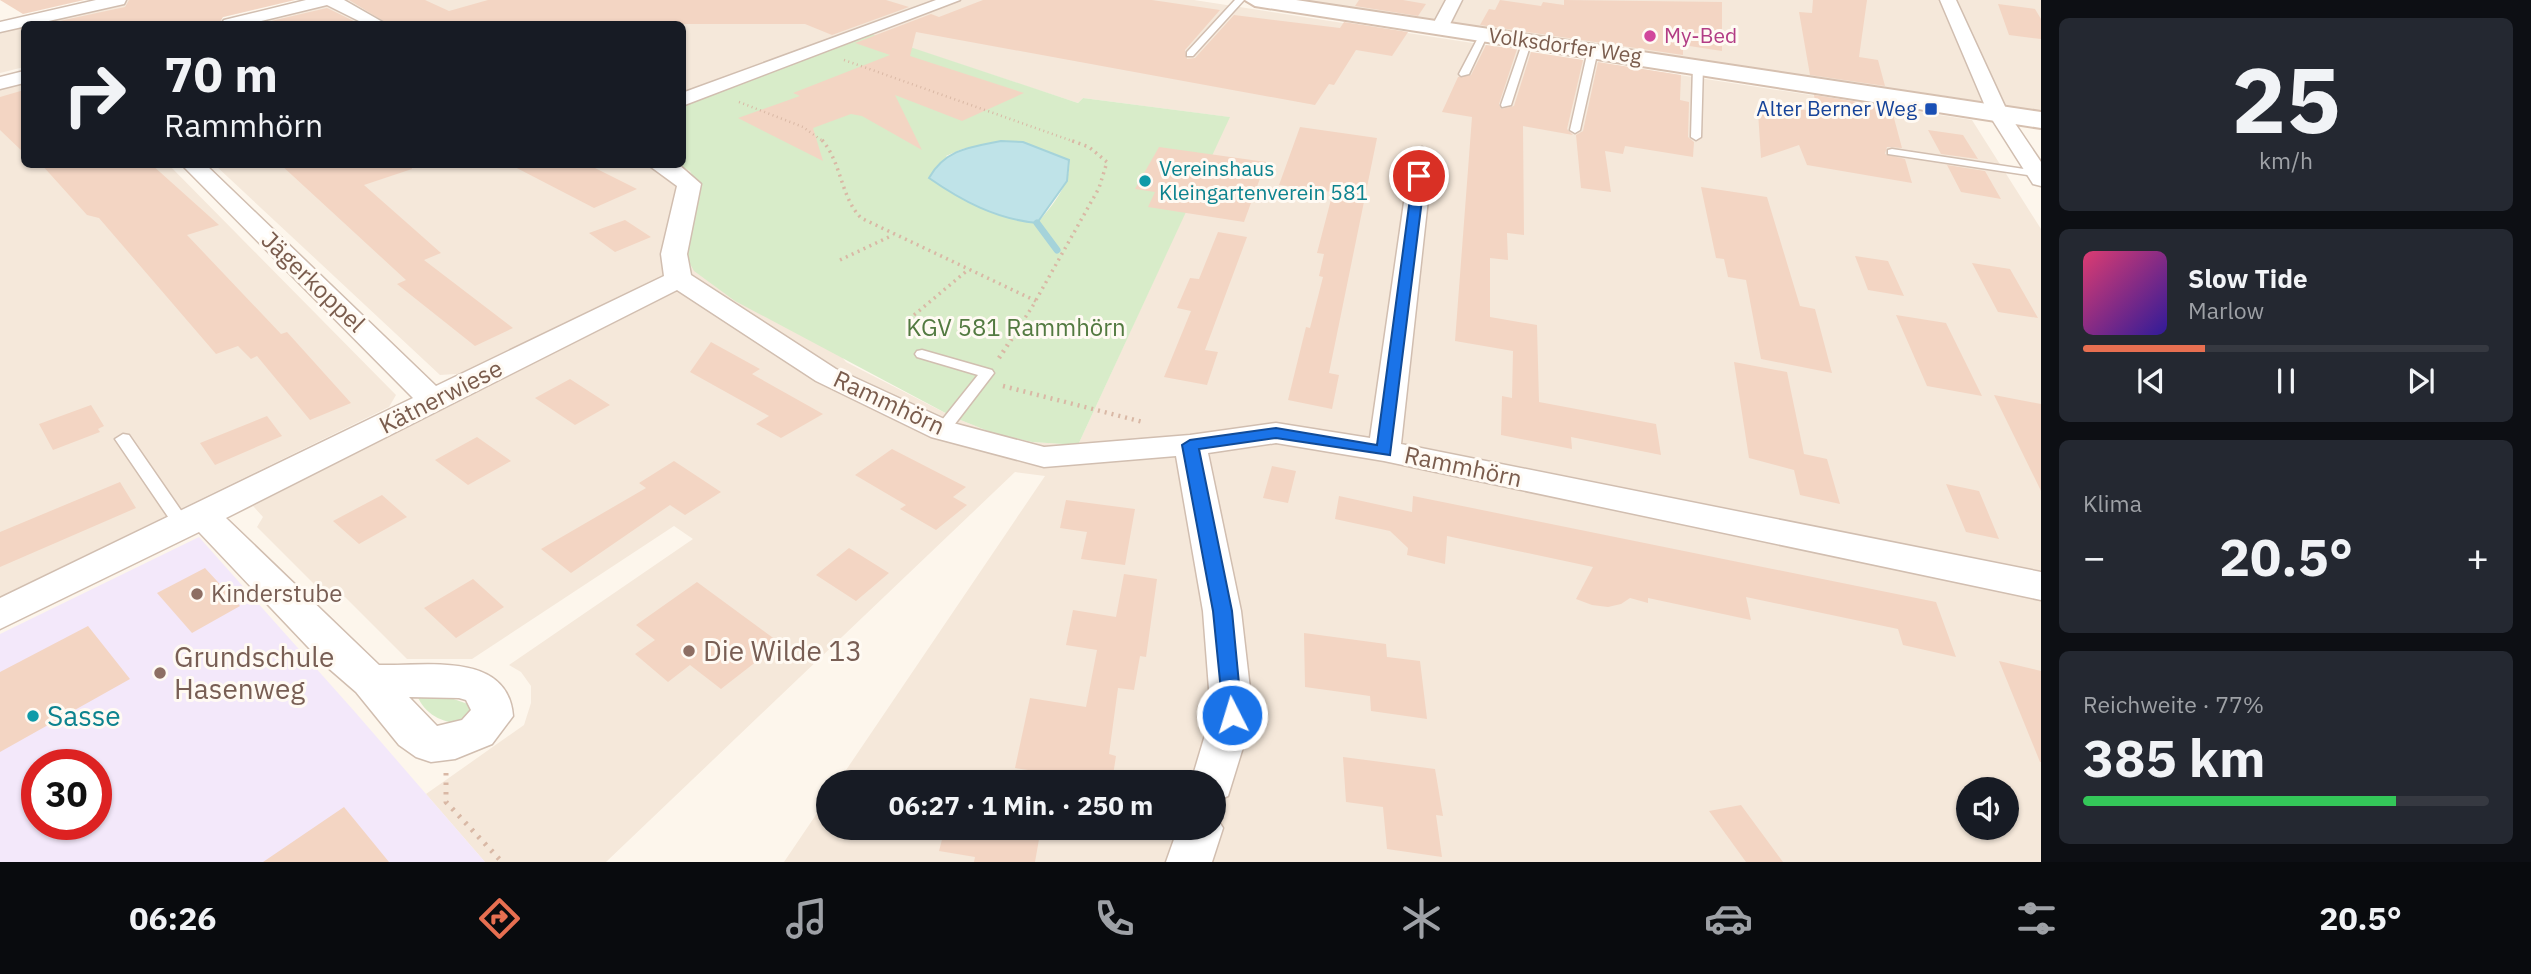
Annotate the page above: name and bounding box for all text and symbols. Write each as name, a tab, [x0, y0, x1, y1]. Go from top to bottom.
street label: Volksdorfer Weg	[1487, 20, 1644, 70]
place label: My-Bed	[1664, 21, 1737, 49]
marker: My-Bed	[1642, 28, 1658, 44]
text: 25	[2231, 40, 2341, 158]
text: 70 m	[164, 42, 278, 105]
icon: right	[49, 49, 140, 140]
place label: Alter Berner Weg	[1756, 94, 1917, 122]
marker: Alter Berner Weg	[1923, 101, 1939, 117]
text: Rammhörn	[164, 104, 323, 146]
text: km/h	[2259, 145, 2313, 175]
pin	[1389, 146, 1449, 206]
place label: Vereinshaus Kleingartenverein 581	[1159, 154, 1368, 206]
icon: arrive	[1400, 157, 1438, 195]
marker: Vereinshaus Kleingartenverein 581	[1137, 173, 1153, 189]
street label: Jägerkoppel	[255, 224, 373, 339]
text: Slow Tide	[2188, 261, 2308, 295]
text: Marlow	[2188, 295, 2264, 325]
park label: KGV 581 Rammhörn	[906, 311, 1126, 343]
street label: Kätnerwiese	[373, 351, 508, 441]
street label: Rammhörn	[829, 362, 950, 442]
icon: previous	[2132, 362, 2170, 400]
icon: pause	[2267, 362, 2305, 400]
icon: next	[2402, 362, 2440, 400]
street label: Rammhörn	[1402, 438, 1525, 494]
text: Klima	[2083, 488, 2142, 518]
text: 20.5°	[2219, 523, 2353, 590]
text: −	[2083, 532, 2106, 581]
text: +	[2466, 532, 2489, 581]
place label: Kinderstube	[211, 577, 342, 609]
marker: Kinderstube	[189, 586, 205, 602]
place label: Die Wilde 13	[703, 632, 862, 669]
place label: Grundschule Hasenweg	[174, 638, 334, 707]
marker: Die Wilde 13	[681, 643, 697, 659]
marker: Grundschule Hasenweg	[152, 665, 168, 681]
position arrow	[1195, 678, 1269, 752]
text: Reichweite · 77%	[2083, 689, 2264, 719]
place label: Sasse	[47, 697, 121, 734]
marker: Sasse	[25, 708, 41, 724]
text: 385 km	[2083, 724, 2265, 791]
speed limit sign: 30	[21, 749, 112, 840]
map controls	[1956, 777, 2019, 840]
button: sound	[1956, 777, 2019, 840]
text: 06:27 · 1 Min. · 250 m	[889, 788, 1153, 822]
icon: directions	[475, 894, 524, 943]
icon: music	[782, 894, 831, 943]
icon: phone	[1090, 894, 1139, 943]
icon: climate	[1397, 894, 1446, 943]
icon: car	[1704, 894, 1753, 943]
icon: filters	[2012, 894, 2061, 943]
text: 06:26	[129, 897, 217, 939]
text: 20.5°	[2319, 897, 2402, 939]

